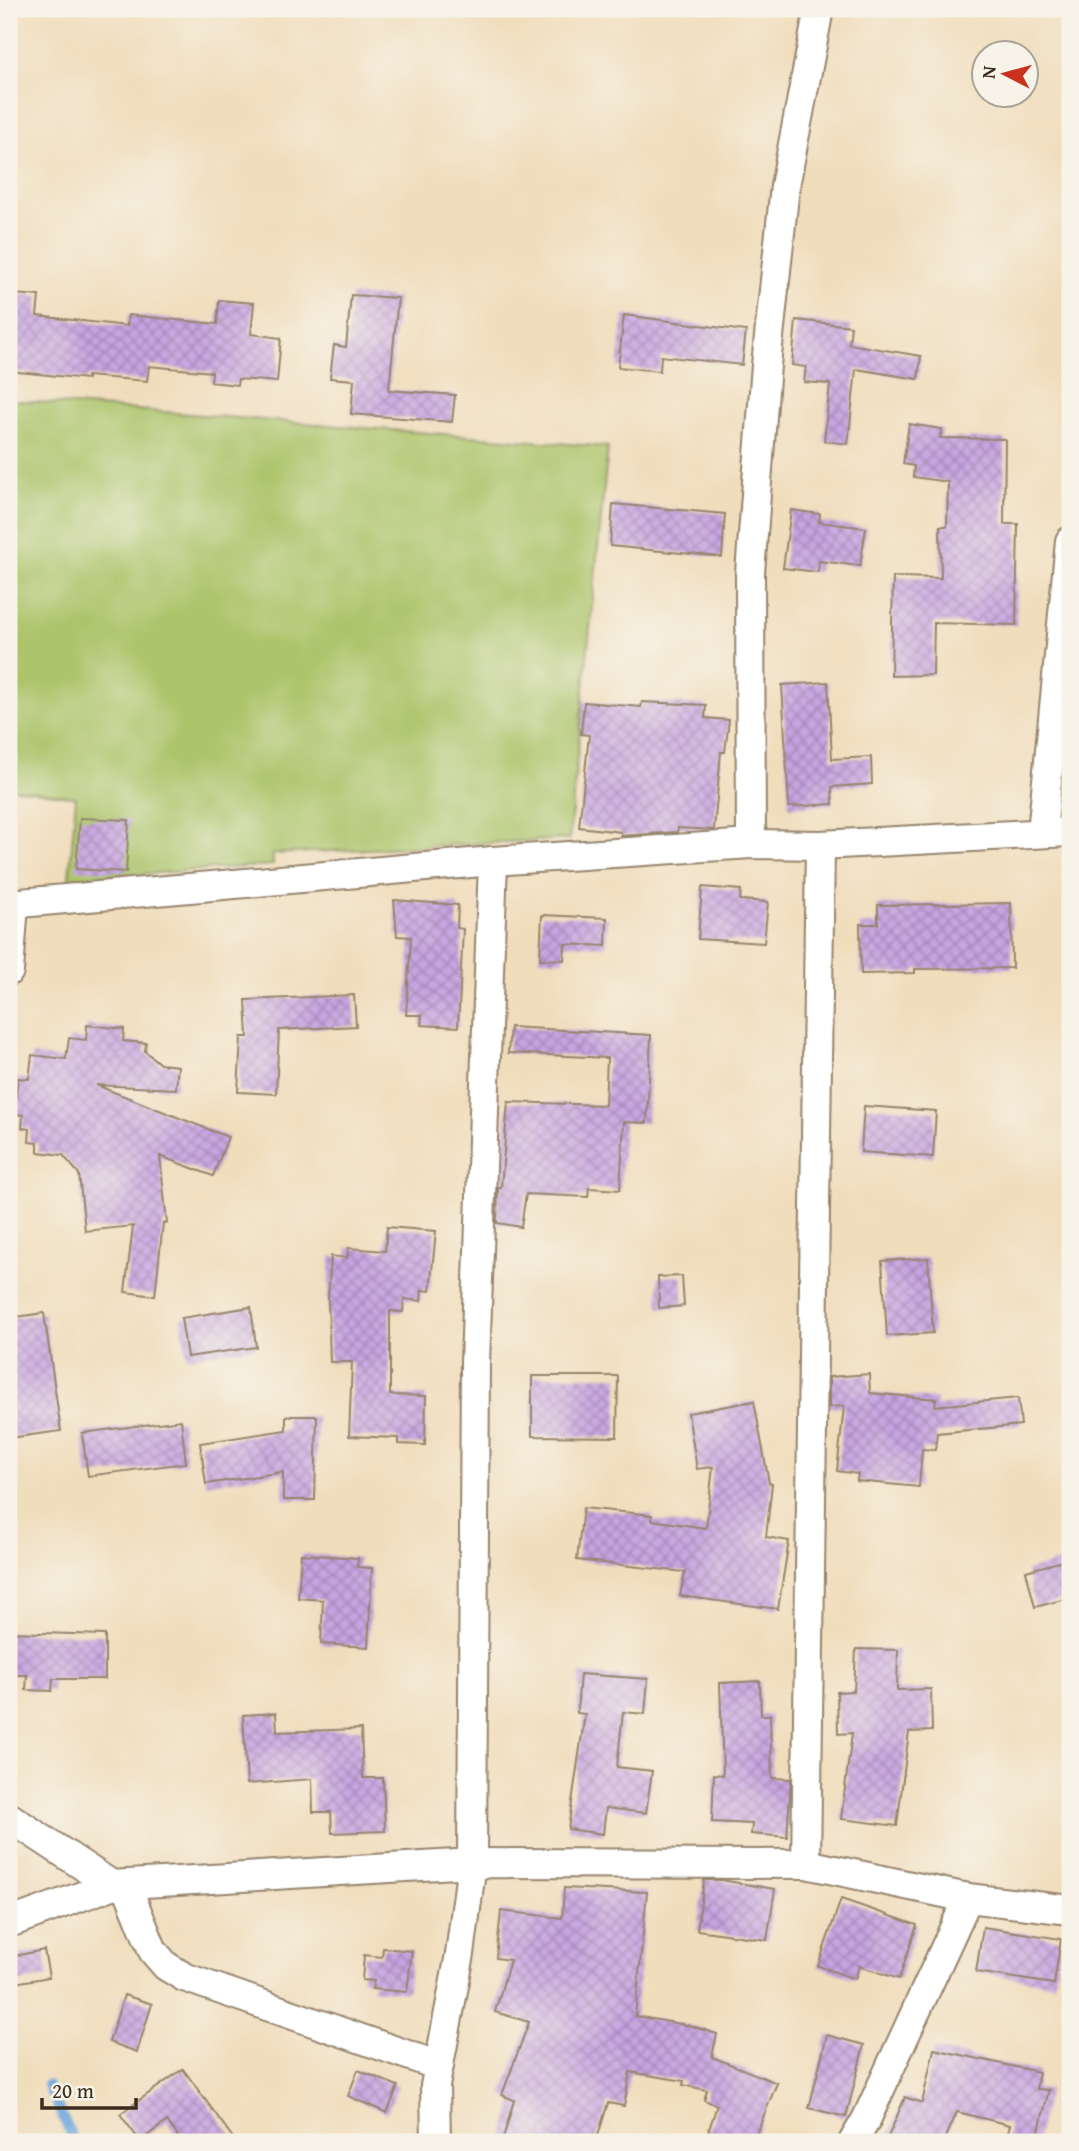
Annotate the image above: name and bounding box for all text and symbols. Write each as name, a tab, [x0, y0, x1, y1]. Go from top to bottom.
north arrow	[970, 38, 1040, 108]
text: N	[974, 64, 1003, 80]
scale bar	[42, 2067, 136, 2111]
text: 20 m	[52, 2075, 94, 2106]

